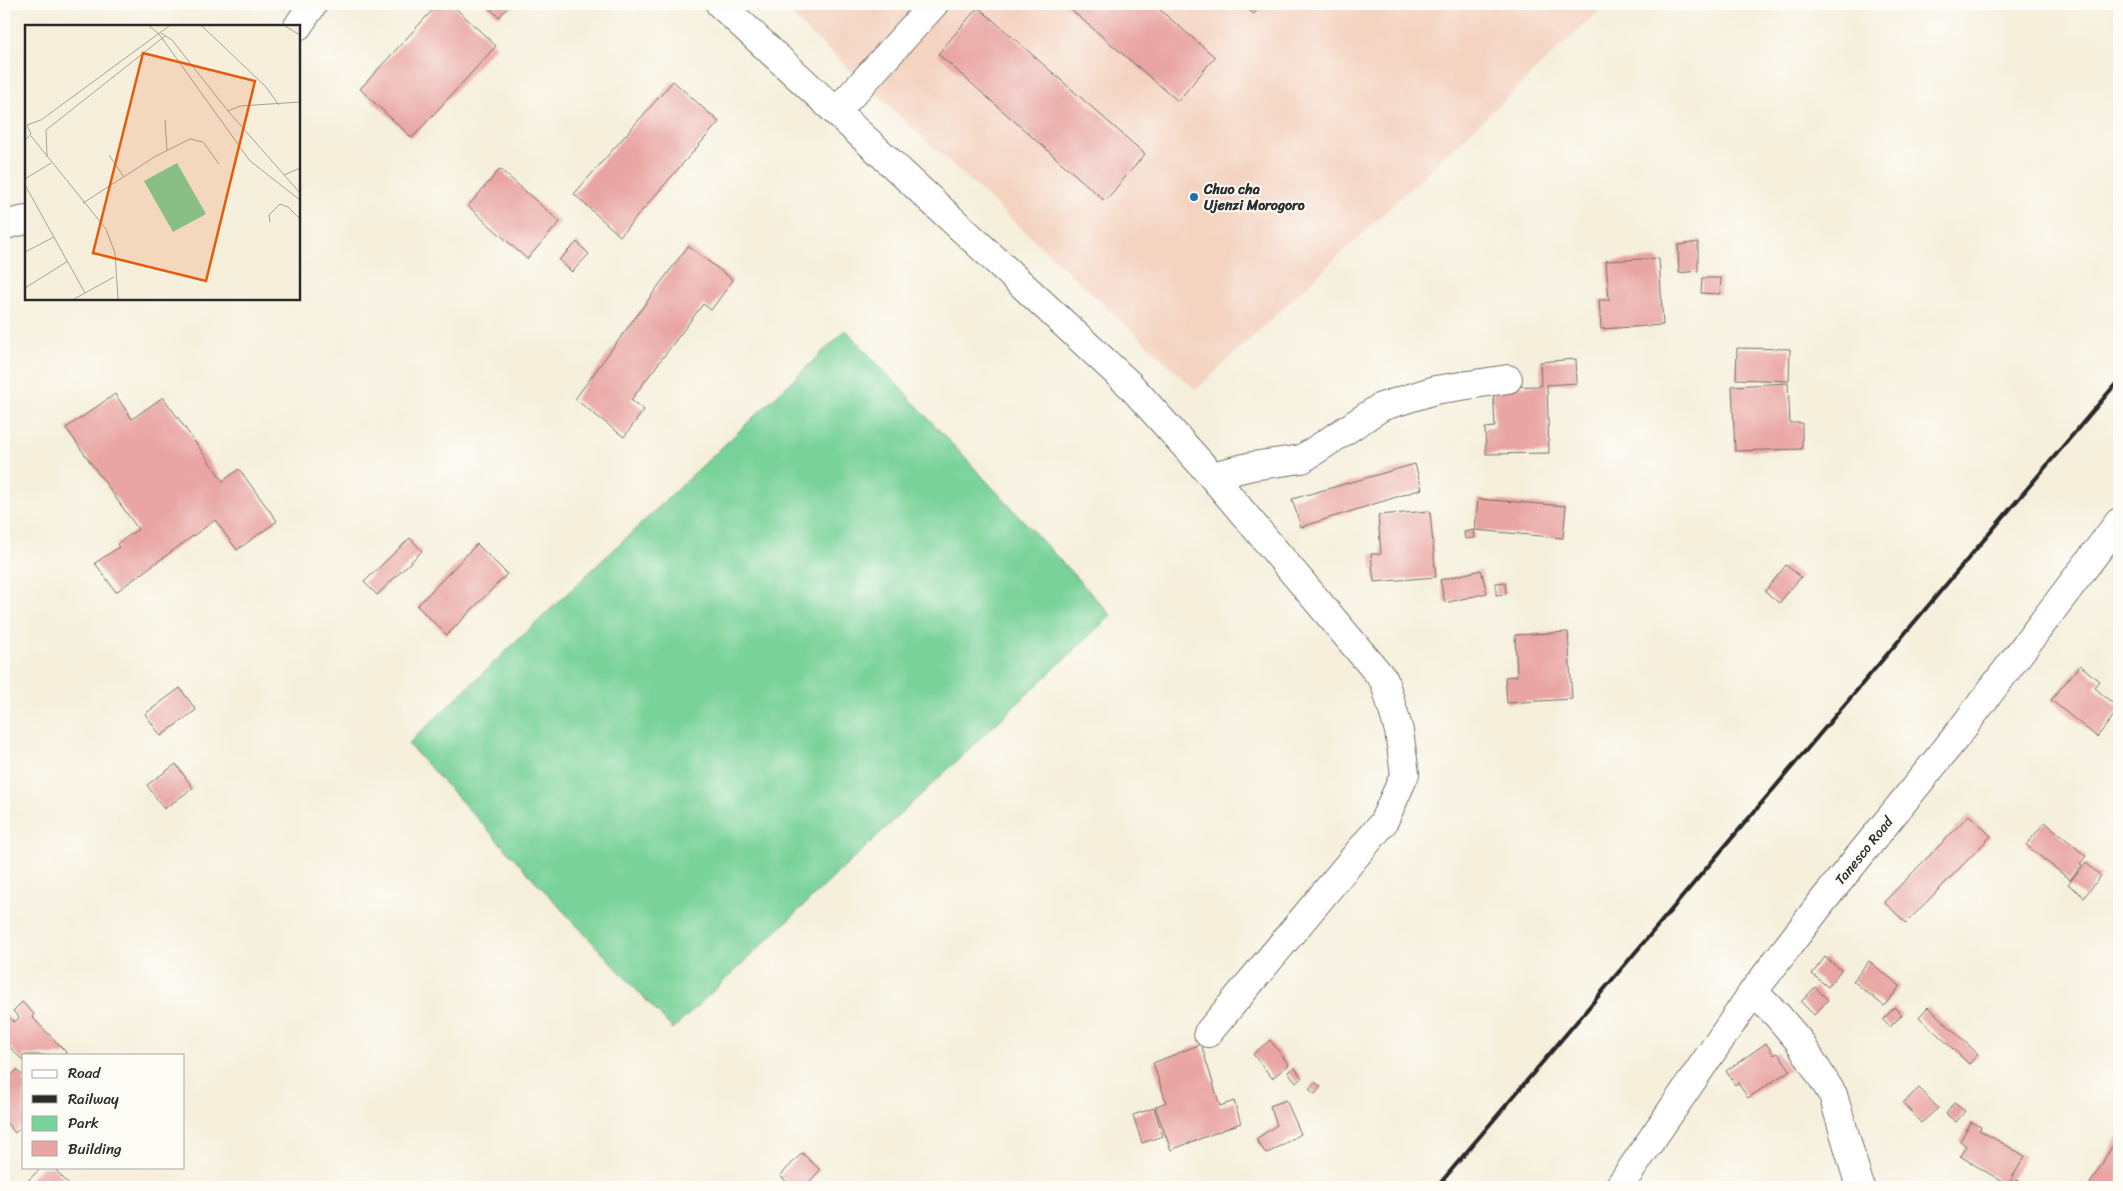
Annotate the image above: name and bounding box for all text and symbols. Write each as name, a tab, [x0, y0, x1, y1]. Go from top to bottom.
inset map	[25, 25, 300, 300]
place label: Chuo cha Ujenzi Morogoro	[1203, 177, 1305, 218]
marker: Chuo cha Ujenzi Morogoro	[1188, 191, 1200, 203]
street label: Tanesco Road	[1828, 810, 1901, 891]
legend	[22, 1054, 185, 1168]
text: Road	[68, 1060, 101, 1086]
text: Railway	[68, 1086, 119, 1112]
text: Park	[68, 1110, 99, 1136]
text: Building	[68, 1136, 122, 1162]

